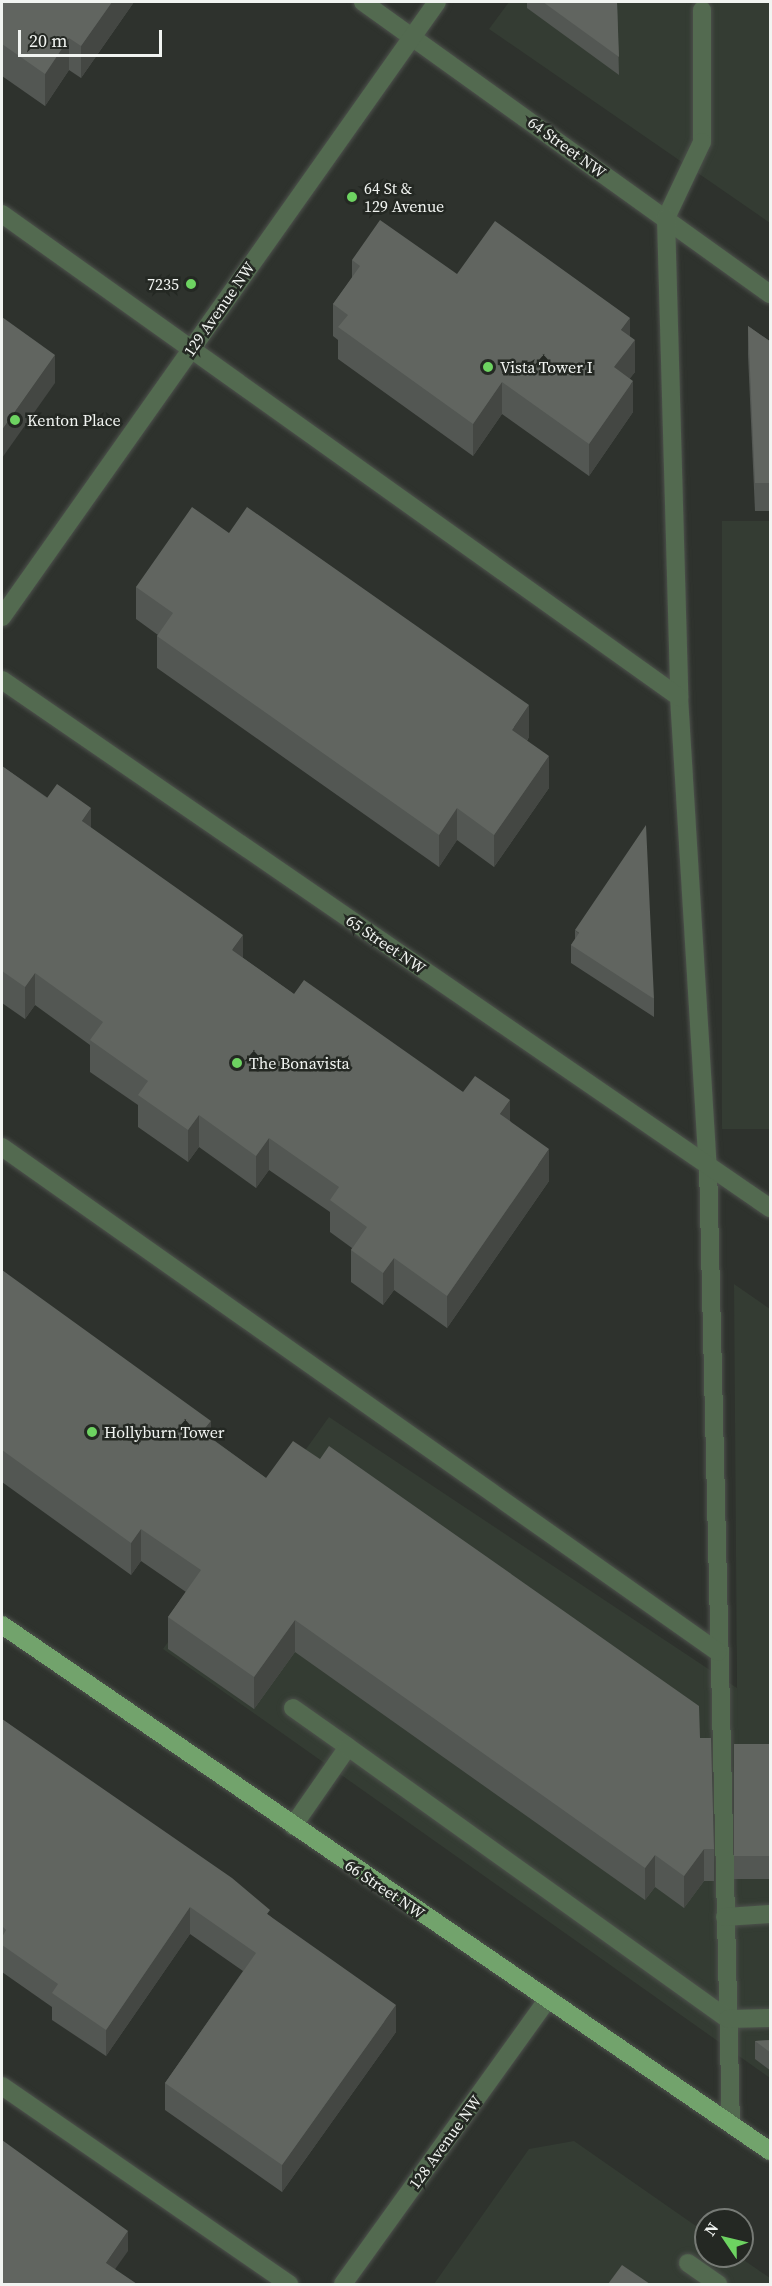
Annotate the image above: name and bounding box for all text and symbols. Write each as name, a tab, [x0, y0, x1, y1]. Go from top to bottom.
scale bar	[21, 18, 165, 56]
text: 20 m	[29, 28, 67, 53]
street label: 64 Street NW	[524, 112, 610, 182]
place label: 64 St & 129 Avenue	[364, 178, 444, 216]
marker: 64 St & 129 Avenue	[345, 190, 359, 204]
street label: 129 Avenue NW	[179, 258, 259, 360]
place label: 7235	[147, 274, 179, 294]
marker: 7235	[184, 277, 198, 291]
place label: Vista Tower I	[500, 357, 593, 377]
marker: Vista Tower I	[481, 360, 495, 374]
place label: Kenton Place	[27, 410, 121, 430]
marker: Kenton Place	[8, 413, 22, 427]
street label: 65 Street NW	[343, 910, 429, 978]
place label: The Bonavista	[249, 1053, 350, 1073]
marker: The Bonavista	[230, 1056, 244, 1070]
place label: Hollyburn Tower	[104, 1422, 225, 1442]
marker: Hollyburn Tower	[85, 1425, 99, 1439]
street label: 66 Street NW	[342, 1855, 428, 1923]
street label: 128 Avenue NW	[405, 2091, 485, 2193]
north arrow	[694, 2208, 754, 2268]
text: N	[699, 2218, 723, 2240]

